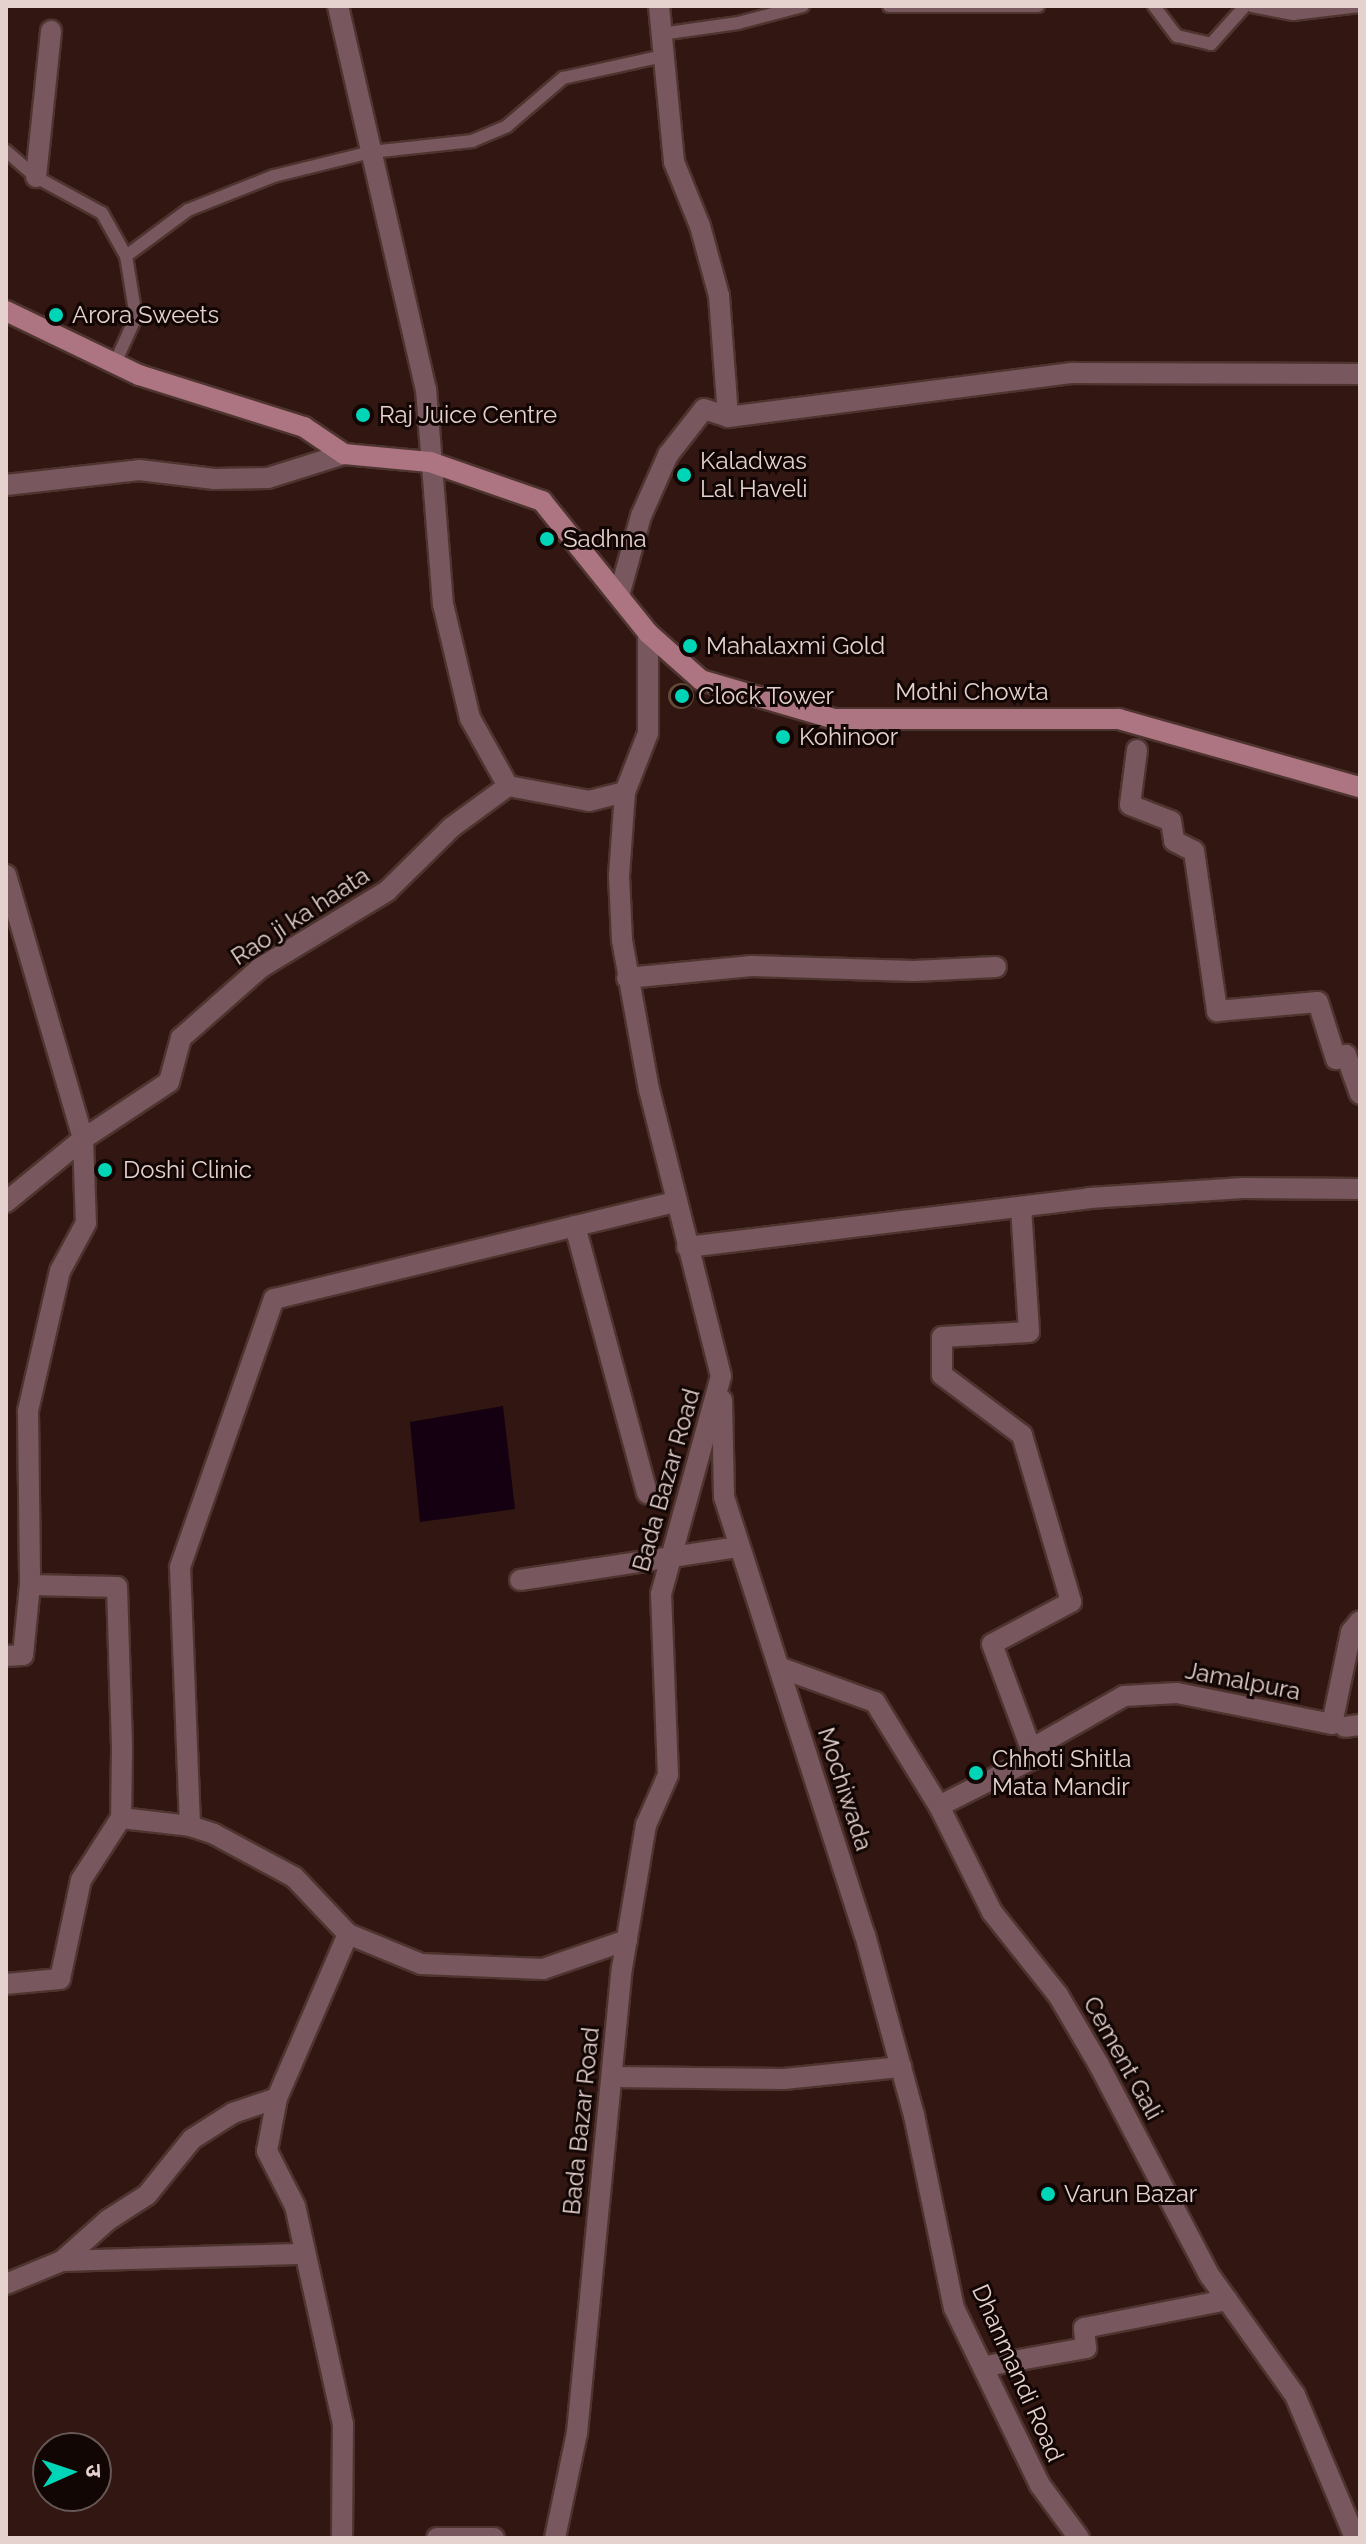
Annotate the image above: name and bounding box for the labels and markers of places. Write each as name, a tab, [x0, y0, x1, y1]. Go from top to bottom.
place label: Arora Sweets	[72, 301, 219, 329]
marker: Arora Sweets	[47, 306, 65, 324]
place label: Raj Juice Centre	[379, 401, 558, 429]
marker: Raj Juice Centre	[354, 406, 372, 424]
place label: Kaladwas Lal Haveli	[700, 447, 808, 503]
marker: Kaladwas Lal Haveli	[675, 466, 693, 484]
place label: Sadhna	[563, 525, 647, 553]
marker: Sadhna	[538, 530, 556, 548]
place label: Mahalaxmi Gold	[706, 632, 885, 660]
marker: Mahalaxmi Gold	[681, 637, 699, 655]
place label: Clock Tower	[698, 682, 835, 710]
marker: Clock Tower	[673, 687, 691, 705]
place label: Kohinoor	[799, 723, 898, 751]
marker: Kohinoor	[774, 728, 792, 746]
place label: Doshi Clinic	[123, 1156, 252, 1184]
marker: Doshi Clinic	[94, 1159, 116, 1181]
place label: Chhoti Shitla Mata Mandir	[992, 1745, 1131, 1801]
marker: Chhoti Shitla Mata Mandir	[967, 1764, 985, 1782]
place label: Varun Bazar	[1064, 2180, 1197, 2208]
marker: Varun Bazar	[1039, 2185, 1057, 2203]

